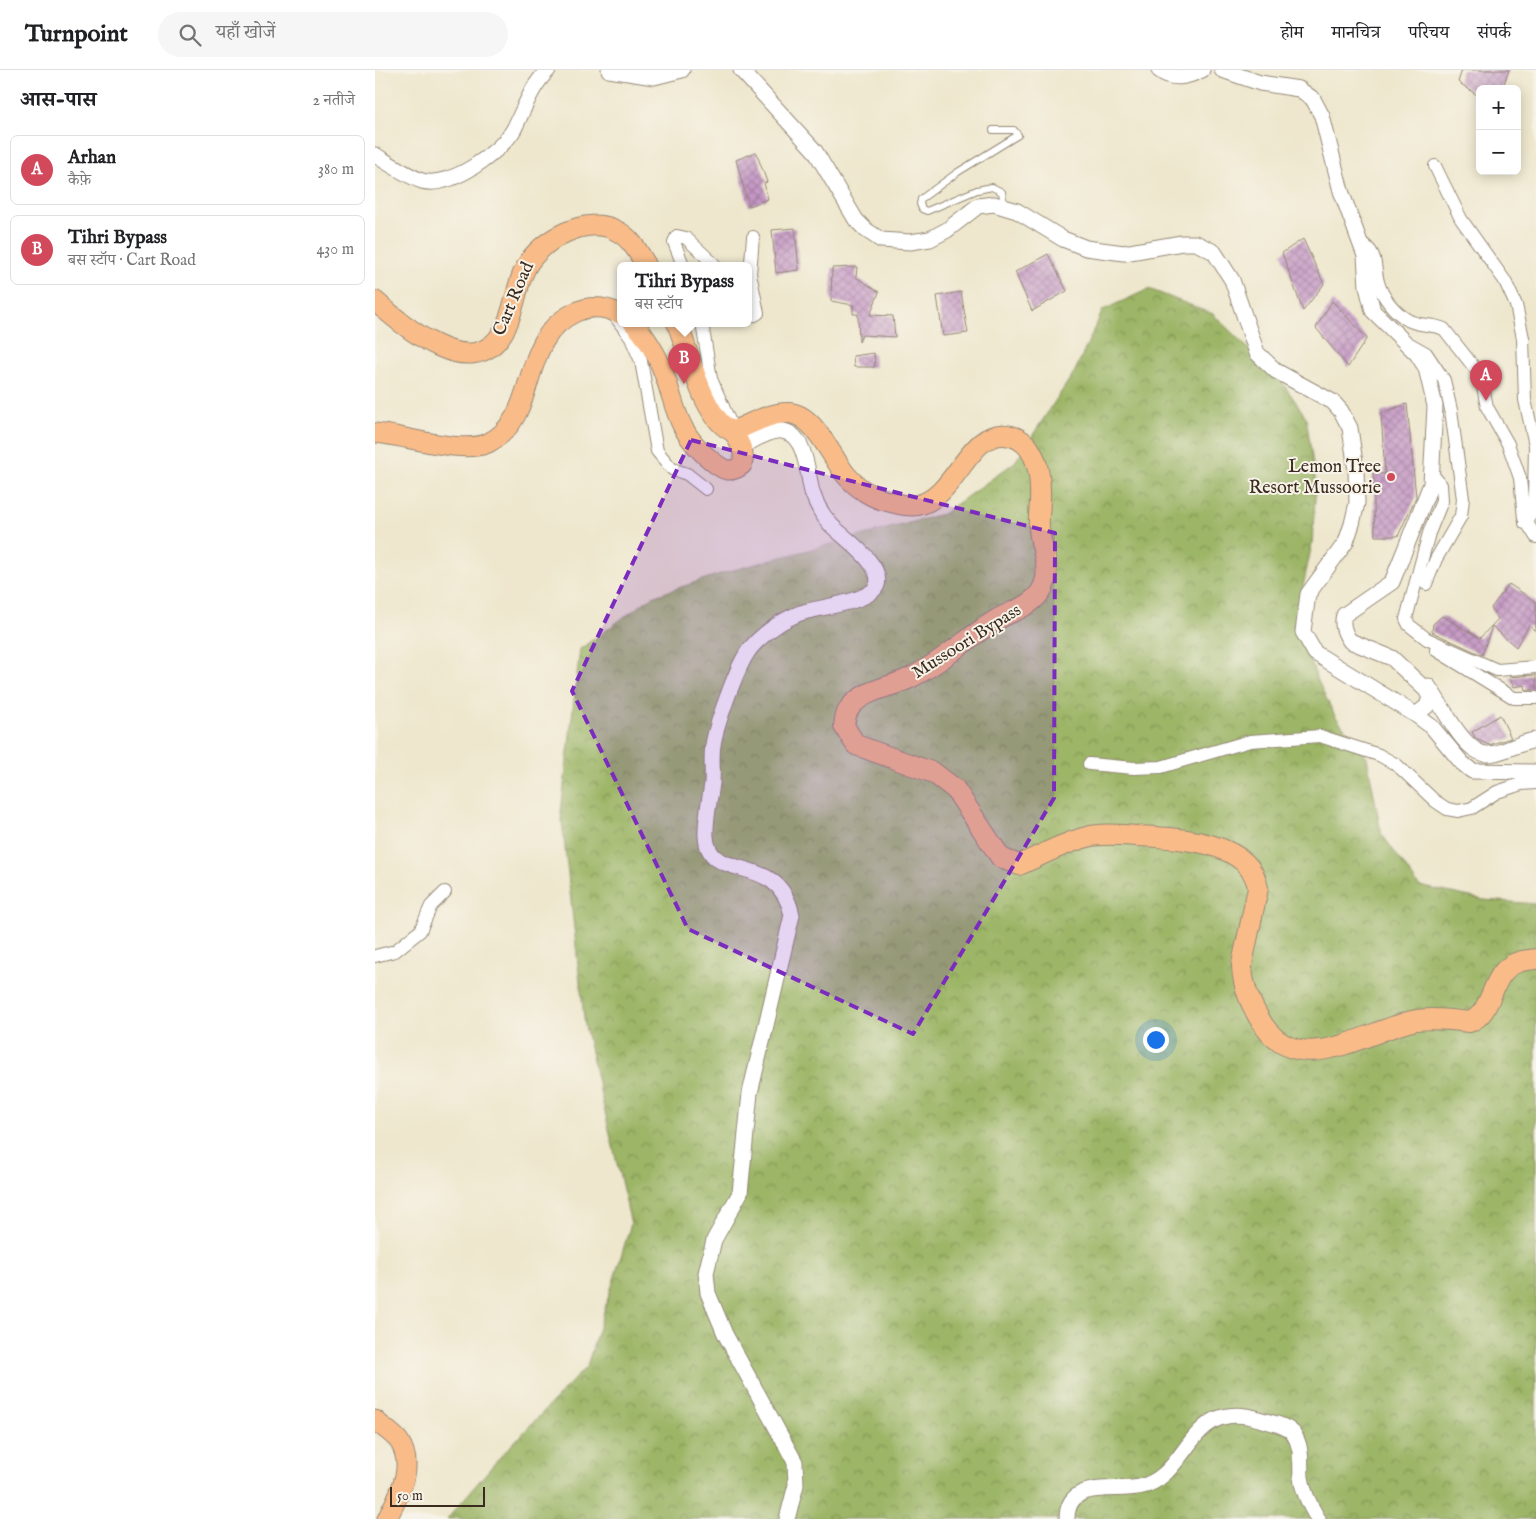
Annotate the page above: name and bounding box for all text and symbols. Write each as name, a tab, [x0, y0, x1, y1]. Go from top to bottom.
search box	[158, 12, 508, 57]
text: Turnpoint	[25, 19, 128, 50]
icon: search	[176, 21, 204, 49]
text: यहाँ खोजें	[216, 21, 275, 45]
text: होम	[1281, 22, 1304, 45]
text: मानचित्र	[1332, 22, 1380, 45]
text: परिचय	[1408, 22, 1449, 45]
text: संपर्क	[1477, 22, 1511, 45]
map controls	[1476, 85, 1521, 175]
button: +	[1476, 85, 1521, 130]
text: आस-पास	[20, 87, 97, 114]
text: 2 नतीजे	[313, 91, 355, 111]
button: −	[1476, 130, 1521, 175]
text: Arhan	[68, 146, 116, 170]
text: A	[32, 160, 42, 180]
text: 380 m	[318, 160, 354, 180]
text: कैफ़े	[68, 171, 91, 191]
text: Tihri Bypass	[68, 226, 167, 250]
text: B	[32, 240, 42, 260]
text: 430 m	[316, 240, 354, 260]
text: बस स्टॉप · Cart Road	[68, 251, 196, 271]
street label: Cart Road	[488, 258, 540, 339]
popup	[617, 262, 752, 327]
text: Tihri Bypass	[635, 270, 734, 294]
text: बस स्टॉप	[635, 295, 683, 315]
pin: B	[668, 343, 700, 384]
pin: A	[1470, 360, 1502, 401]
place label: Lemon Tree Resort Mussoorie	[1249, 456, 1381, 500]
marker: Lemon Tree Resort Mussoorie	[1385, 471, 1397, 483]
street label: Mussoori Bypass	[908, 599, 1026, 685]
your location	[1143, 1027, 1169, 1053]
scale bar	[390, 1484, 485, 1507]
text: 50 m	[397, 1487, 423, 1505]

